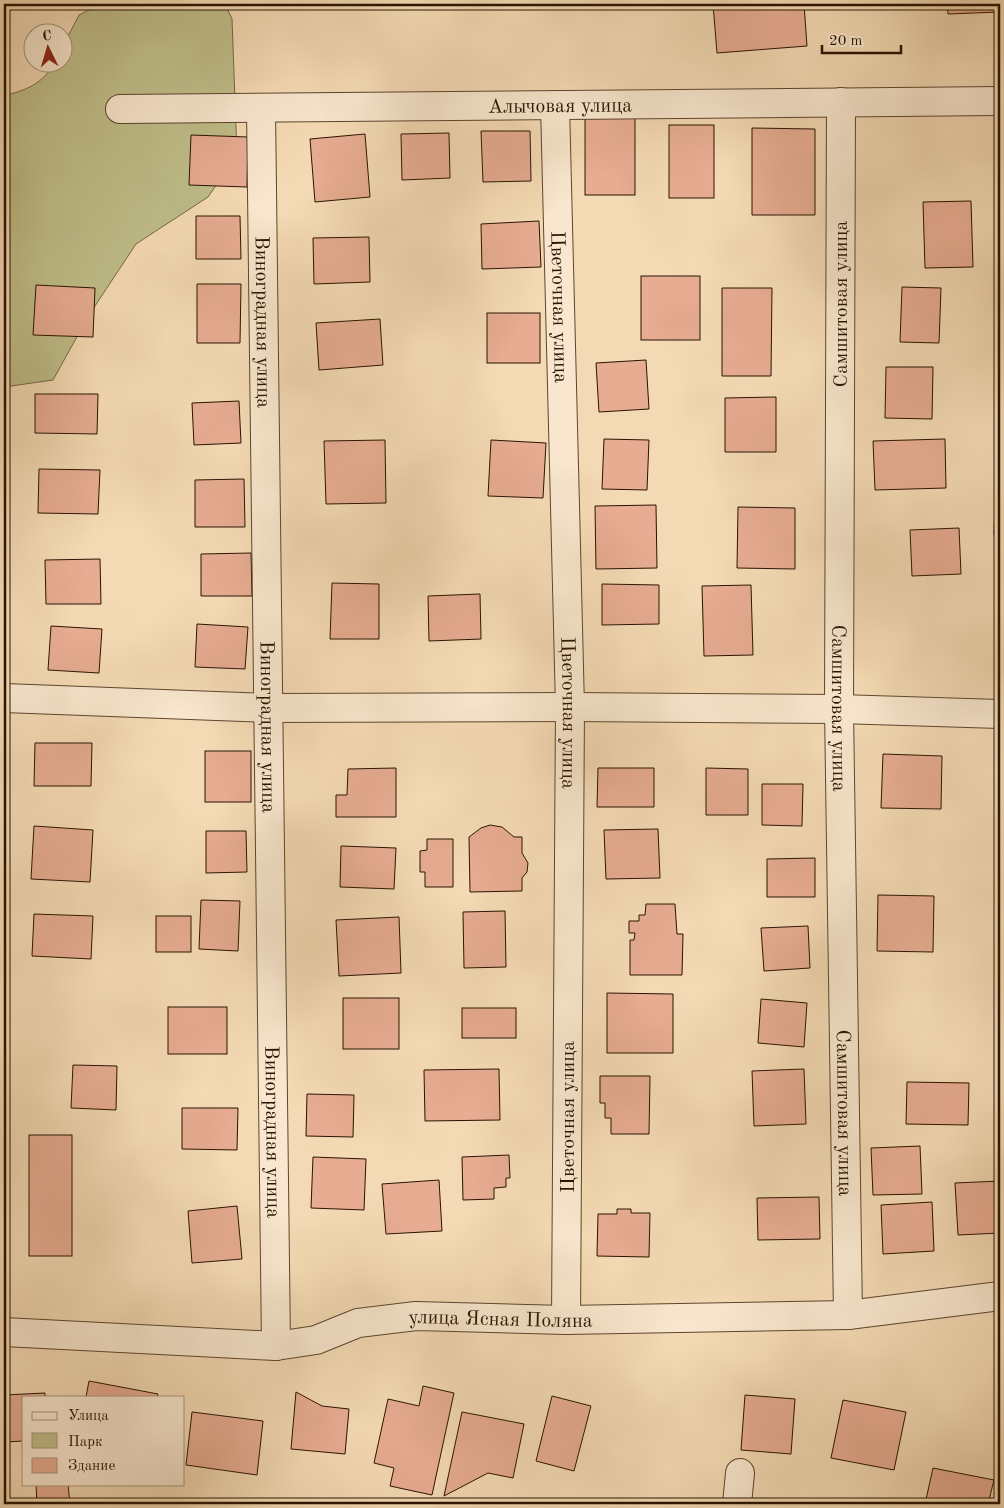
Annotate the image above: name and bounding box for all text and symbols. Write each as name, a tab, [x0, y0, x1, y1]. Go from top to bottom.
north arrow	[22, 22, 72, 72]
scale bar	[822, 22, 900, 54]
text: С	[42, 29, 52, 43]
text: 20 m	[829, 34, 863, 49]
street label: Алычовая улица	[488, 96, 632, 118]
street label: Самшитовая улица	[832, 220, 852, 387]
street label: Цветочная улица	[546, 231, 570, 383]
street label: Виноградная улица	[251, 236, 273, 408]
street label: Самшитовая улица	[827, 624, 848, 792]
street label: Цветочная улица	[556, 637, 578, 789]
street label: Виноградная улица	[255, 641, 278, 813]
street label: Самшитовая улица	[832, 1029, 854, 1197]
street label: Цветочная улица	[559, 1041, 579, 1193]
street label: Виноградная улица	[260, 1046, 282, 1218]
street label: улица Ясная Поляна	[407, 1308, 593, 1332]
legend	[22, 1396, 185, 1486]
text: Улица	[68, 1409, 109, 1424]
text: Парк	[68, 1435, 103, 1450]
text: Здание	[68, 1459, 115, 1474]

